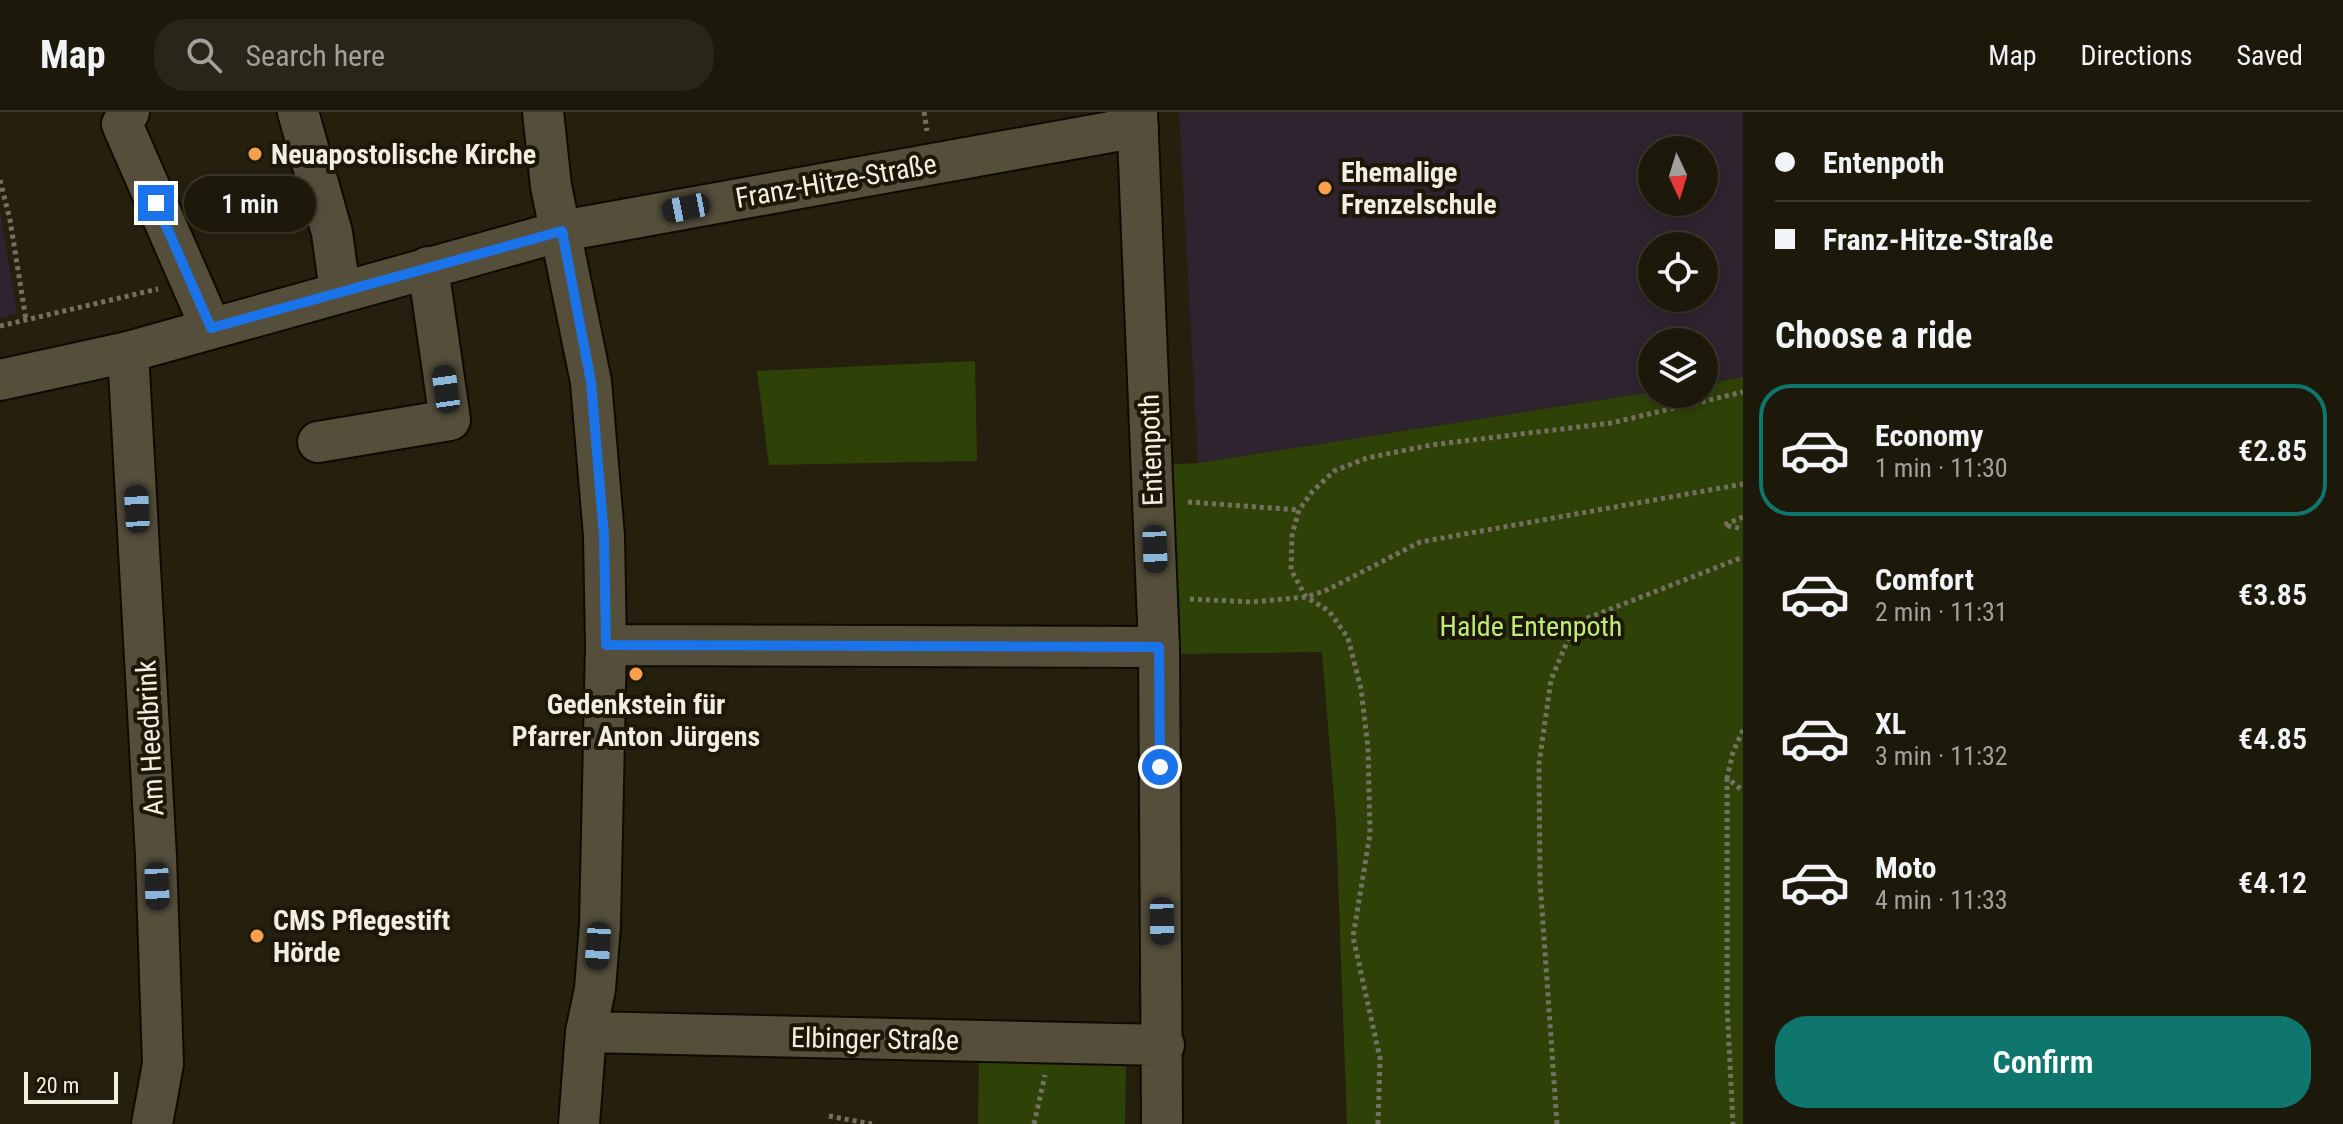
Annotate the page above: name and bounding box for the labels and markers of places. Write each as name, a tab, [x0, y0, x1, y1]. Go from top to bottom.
place label: Neuapostolische Kirche	[271, 138, 536, 171]
marker: Neuapostolische Kirche	[246, 145, 264, 163]
place label: Ehemalige Frenzelschule	[1341, 156, 1497, 221]
marker: Ehemalige Frenzelschule	[1316, 179, 1334, 197]
marker: Gedenkstein für Pfarrer Anton Jürgens	[627, 665, 645, 683]
place label: Gedenkstein für Pfarrer Anton Jürgens	[512, 688, 760, 753]
place label: CMS Pflegestift Hörde	[273, 904, 450, 969]
marker: CMS Pflegestift Hörde	[248, 927, 266, 945]

